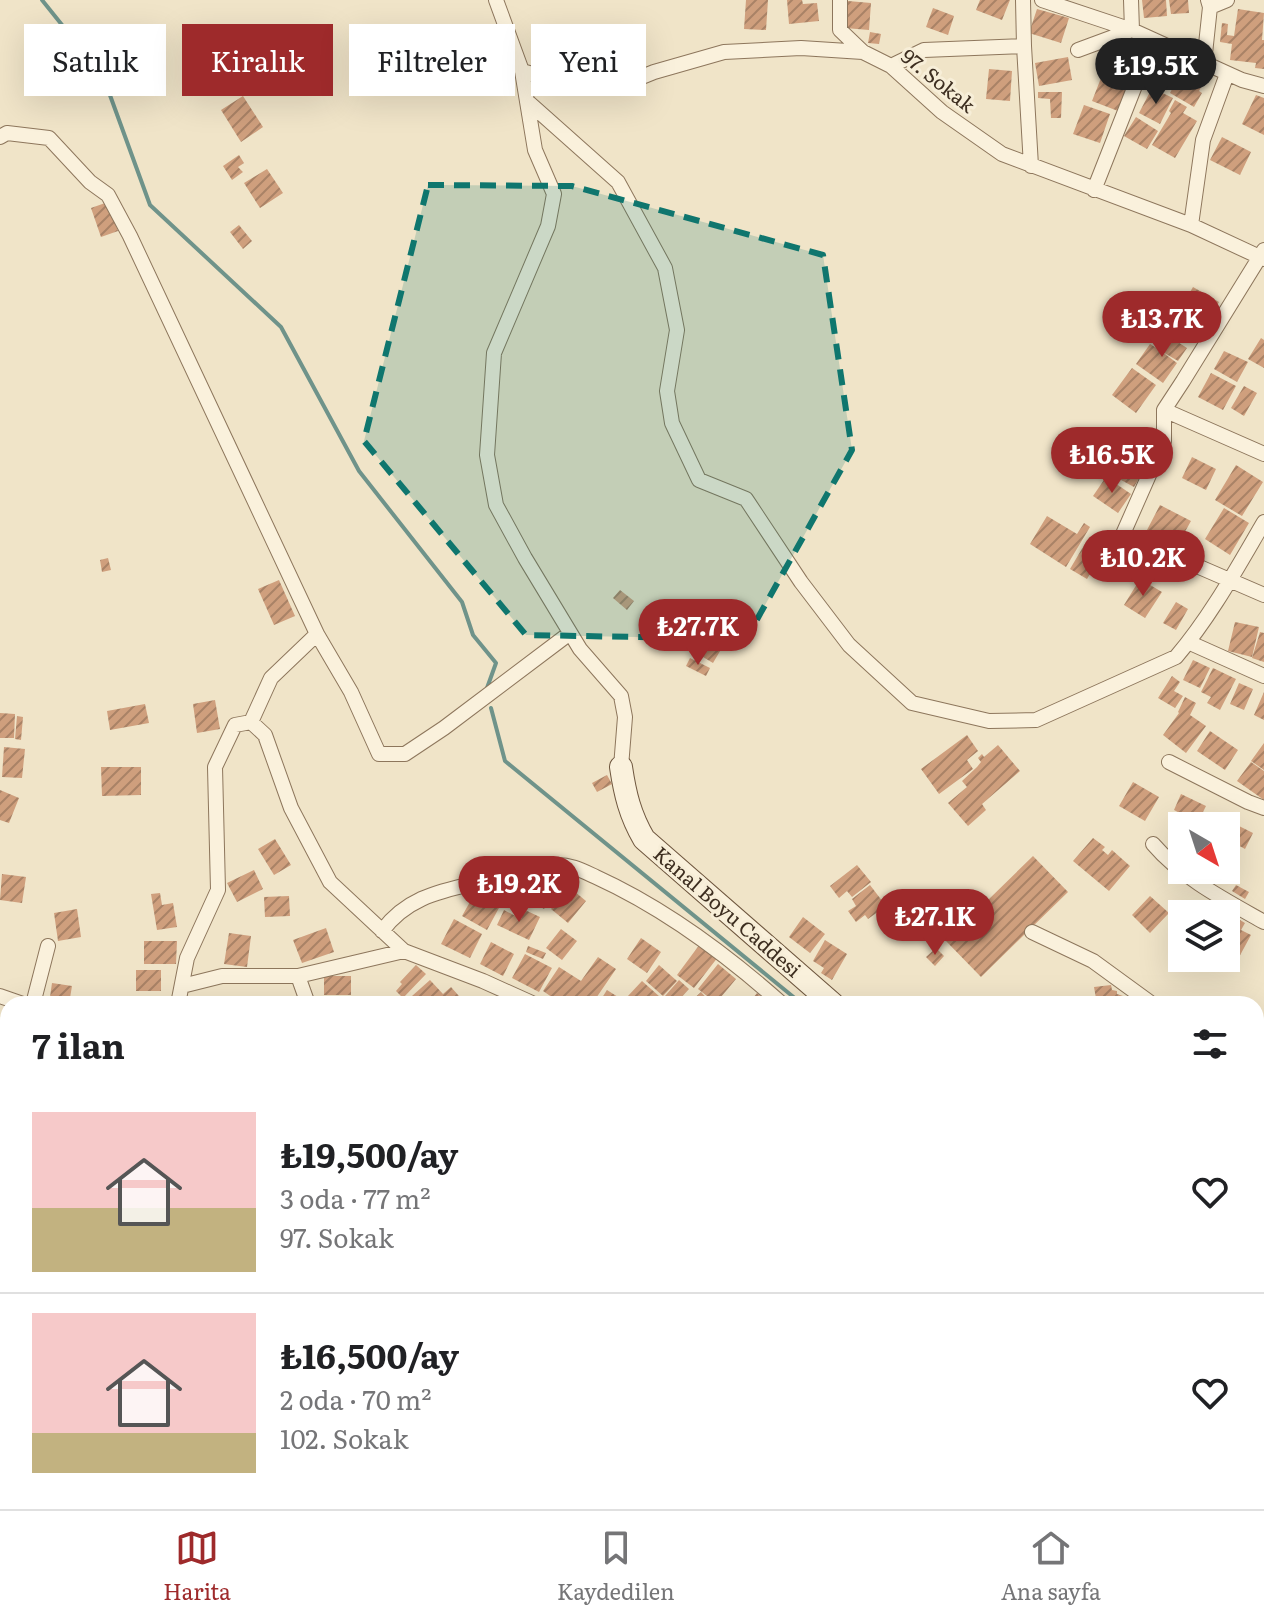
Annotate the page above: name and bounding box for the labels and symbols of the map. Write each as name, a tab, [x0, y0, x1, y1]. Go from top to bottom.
pin: ₺19.5K	[1091, 38, 1221, 106]
street label: 97. Sokak	[896, 40, 983, 119]
pin: ₺13.7K	[1097, 291, 1227, 359]
pin: ₺16.5K	[1047, 427, 1177, 495]
pin: ₺10.2K	[1078, 530, 1208, 598]
pin: ₺27.7K	[633, 599, 763, 667]
north arrow	[1168, 812, 1240, 884]
street label: Kanal Boyu Caddesi	[648, 838, 809, 983]
pin: ₺19.2K	[454, 856, 584, 924]
pin: ₺27.1K	[870, 889, 1000, 957]

